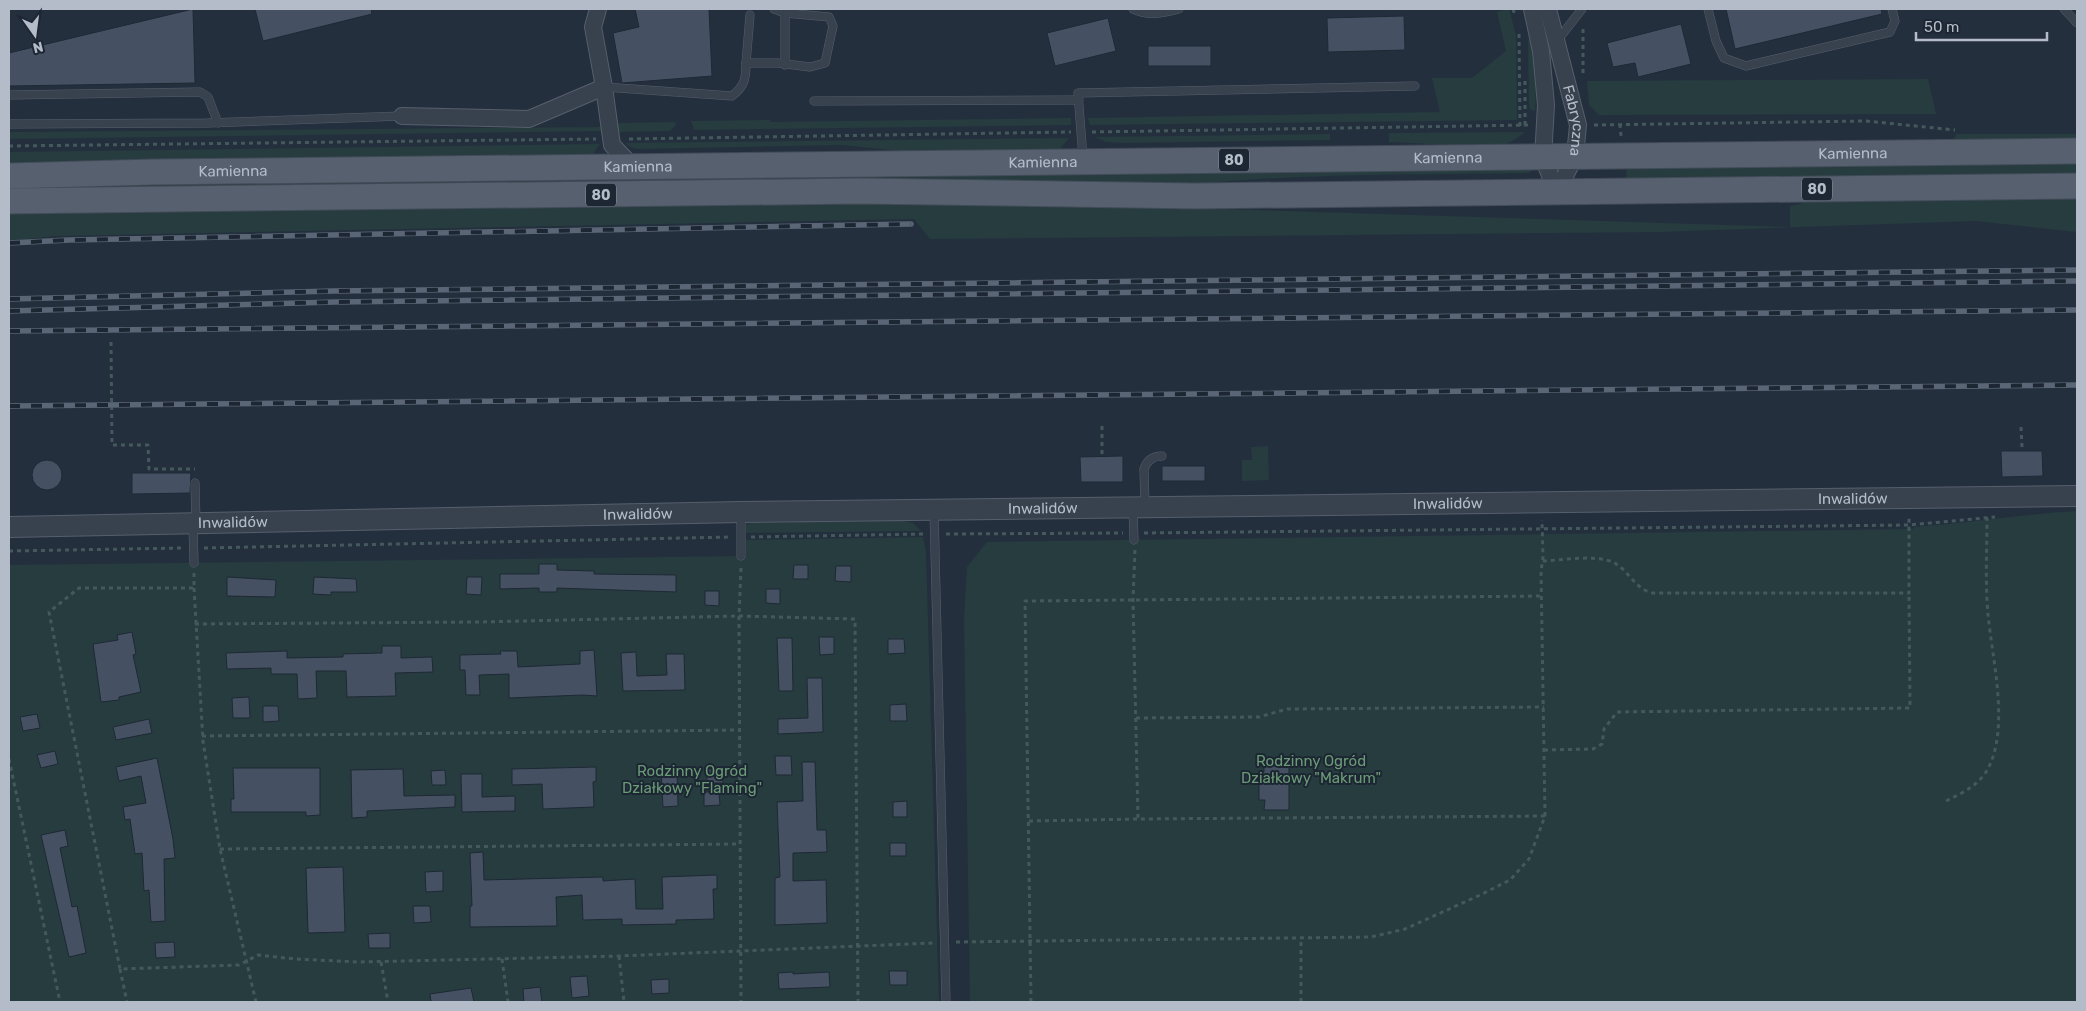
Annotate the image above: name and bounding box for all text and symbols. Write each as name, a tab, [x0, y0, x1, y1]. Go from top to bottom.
north arrow	[10, 10, 60, 60]
scale bar	[1916, 10, 2047, 42]
text: 50 m	[1924, 18, 1959, 36]
text: N	[31, 38, 45, 57]
street label: Fabryczna	[1559, 83, 1587, 157]
street label: Kamienna	[1818, 144, 1887, 163]
road number: 80	[1219, 148, 1249, 172]
street label: Kamienna	[1413, 148, 1482, 167]
street label: Kamienna	[1008, 153, 1078, 172]
street label: Kamienna	[603, 157, 673, 176]
street label: Kamienna	[198, 162, 268, 181]
road number: 80	[1802, 178, 1832, 200]
road number: 80	[586, 184, 616, 206]
street label: Inwalidów	[1818, 489, 1888, 508]
street label: Inwalidów	[1413, 494, 1483, 513]
street label: Inwalidów	[1008, 499, 1078, 518]
street label: Inwalidów	[603, 504, 673, 524]
street label: Inwalidów	[198, 513, 268, 532]
park label: Rodzinny Ogród Działkowy "Makrum"	[1241, 752, 1381, 787]
park label: Rodzinny Ogród Działkowy "Flaming"	[622, 762, 762, 797]

